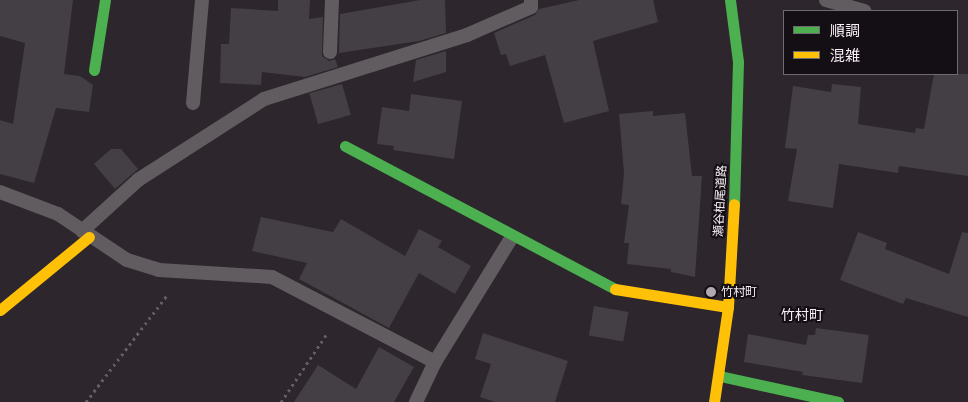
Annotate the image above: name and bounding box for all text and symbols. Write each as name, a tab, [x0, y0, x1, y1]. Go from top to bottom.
legend	[783, 10, 958, 75]
text: 順調	[830, 21, 860, 39]
text: 混雑	[830, 46, 860, 64]
street label: 瀬谷柏尾道路	[711, 165, 729, 237]
place label: 竹村町	[721, 285, 757, 299]
marker: 竹村町	[705, 286, 717, 298]
district label: 竹村町	[781, 307, 823, 323]

